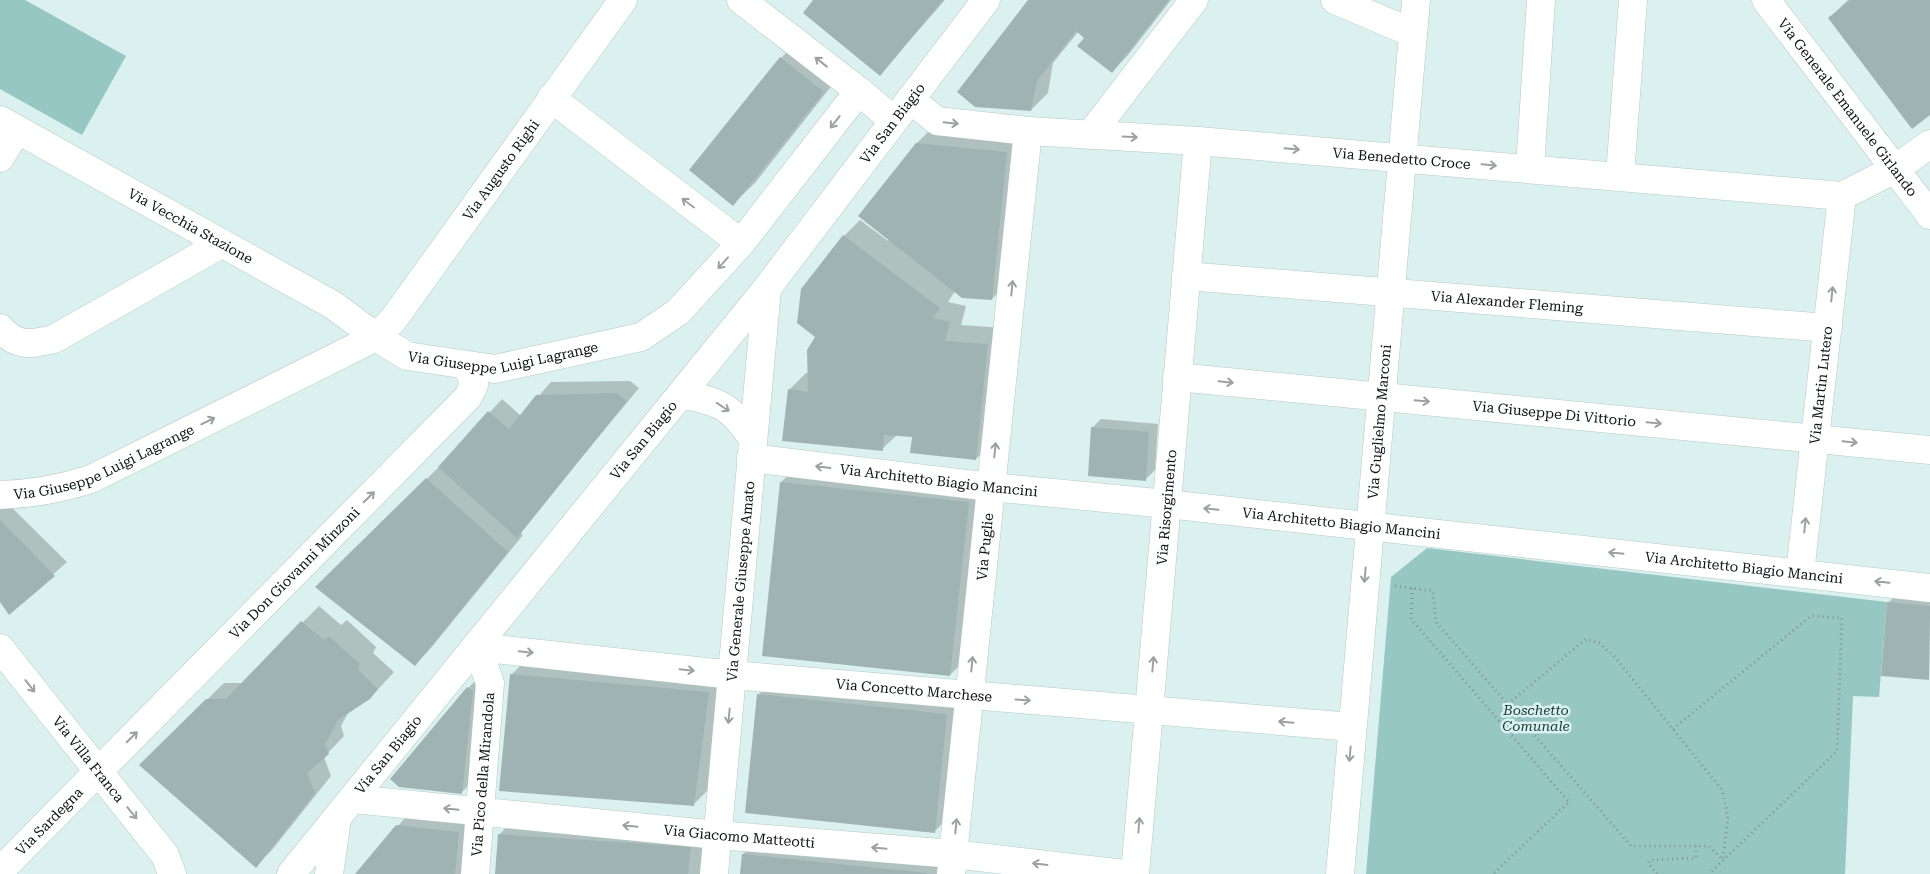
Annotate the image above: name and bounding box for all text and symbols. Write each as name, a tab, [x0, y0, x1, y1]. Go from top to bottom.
street label: Via Generale Emanuele Girlando	[1775, 15, 1921, 199]
one-way arrow	[815, 56, 828, 67]
street label: Via San Biagio	[857, 80, 928, 167]
one-way arrow	[830, 115, 841, 128]
street label: Via Augusto Righi	[459, 116, 543, 223]
one-way arrow	[943, 118, 959, 128]
one-way arrow	[1122, 132, 1138, 142]
one-way arrow	[1284, 144, 1300, 153]
street label: Via Benedetto Croce	[1332, 145, 1472, 172]
one-way arrow	[1481, 160, 1497, 170]
street label: Via Vecchia Stazione	[125, 185, 256, 267]
one-way arrow	[682, 197, 695, 208]
one-way arrow	[717, 256, 729, 269]
one-way arrow	[1007, 281, 1017, 297]
one-way arrow	[1827, 286, 1837, 302]
street label: Via Alexander Fleming	[1430, 288, 1584, 316]
street label: Via Martin Lutero	[1806, 325, 1835, 445]
street label: Via Giuseppe Luigi Lagrange	[407, 339, 600, 377]
street label: Via Guglielmo Marconi	[1365, 343, 1394, 500]
one-way arrow	[1218, 377, 1234, 387]
one-way arrow	[1414, 396, 1430, 406]
street label: Via San Biagio	[607, 397, 680, 483]
street label: Via Giuseppe Di Vittorio	[1472, 398, 1637, 429]
one-way arrow	[716, 402, 730, 412]
one-way arrow	[200, 416, 215, 425]
one-way arrow	[1646, 418, 1662, 428]
street label: Via Giuseppe Luigi Lagrange	[13, 421, 197, 502]
one-way arrow	[1842, 437, 1858, 447]
one-way arrow	[990, 442, 1000, 458]
street label: Via Risorgimento	[1154, 449, 1179, 566]
street label: Via Architetto Biagio Mancini	[839, 461, 1039, 500]
one-way arrow	[815, 462, 831, 472]
street label: Via Generale Giuseppe Amato	[723, 480, 758, 682]
one-way arrow	[363, 490, 375, 503]
street label: Via Don Giovanni Minzoni	[226, 503, 363, 642]
one-way arrow	[1203, 504, 1219, 514]
street label: Via Architetto Biagio Mancini	[1241, 504, 1442, 542]
street label: Via Puglie	[973, 512, 996, 581]
one-way arrow	[1800, 517, 1810, 533]
one-way arrow	[1608, 548, 1624, 558]
street label: Via Architetto Biagio Mancini	[1644, 549, 1844, 586]
one-way arrow	[1360, 566, 1370, 582]
one-way arrow	[1874, 577, 1890, 587]
one-way arrow	[517, 647, 533, 657]
one-way arrow	[967, 656, 977, 672]
one-way arrow	[1148, 656, 1158, 672]
one-way arrow	[679, 665, 695, 675]
street label: Via Concetto Marchese	[835, 676, 993, 705]
one-way arrow	[25, 679, 36, 692]
street label: Via Pico della Mirandola	[468, 691, 497, 857]
one-way arrow	[1015, 696, 1031, 705]
park label: Boschetto Comunale	[1502, 702, 1570, 734]
one-way arrow	[724, 708, 733, 724]
street label: Via San Biagio	[351, 712, 425, 797]
street label: Via Villa Franca	[49, 713, 128, 806]
one-way arrow	[1278, 717, 1294, 726]
one-way arrow	[126, 731, 138, 743]
one-way arrow	[1345, 746, 1354, 762]
street label: Via Sardegna	[12, 784, 86, 858]
one-way arrow	[443, 804, 459, 814]
one-way arrow	[126, 807, 137, 820]
one-way arrow	[951, 818, 961, 834]
one-way arrow	[1134, 818, 1144, 834]
one-way arrow	[622, 821, 638, 831]
street label: Via Giacomo Matteotti	[663, 822, 816, 851]
one-way arrow	[871, 843, 887, 853]
one-way arrow	[1033, 859, 1049, 869]

